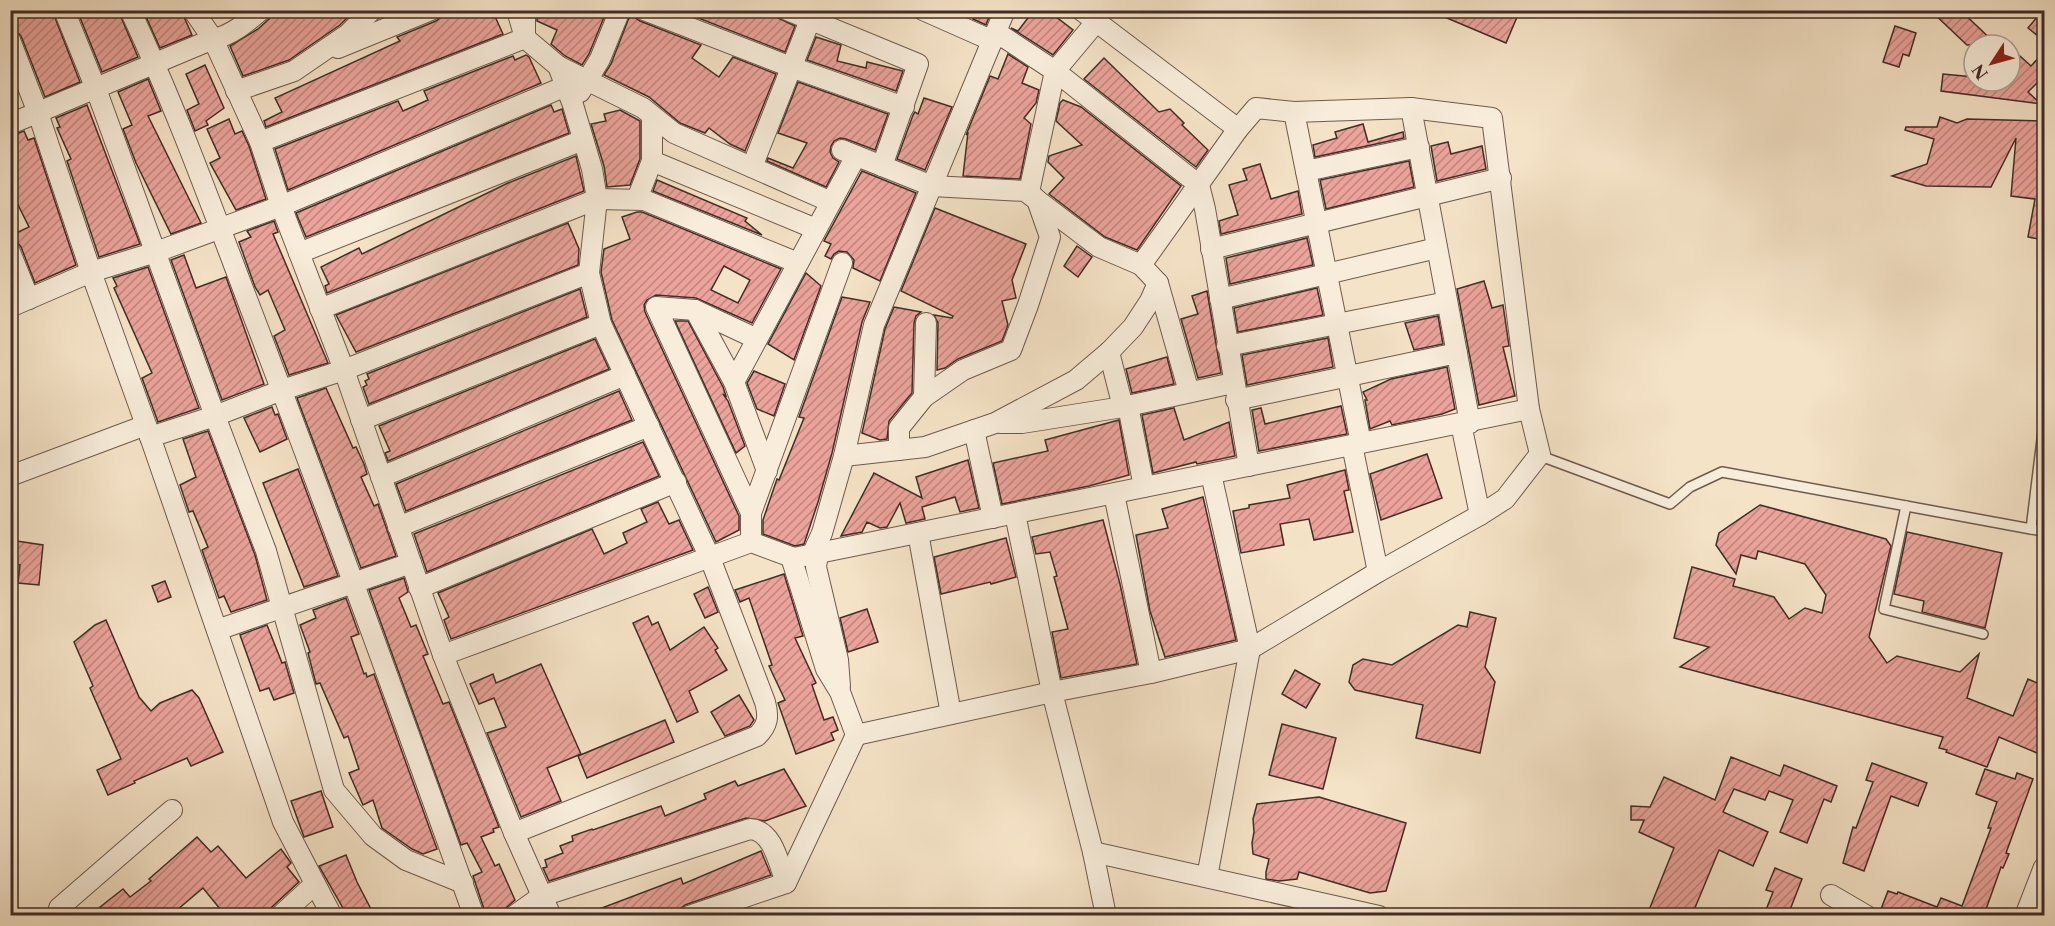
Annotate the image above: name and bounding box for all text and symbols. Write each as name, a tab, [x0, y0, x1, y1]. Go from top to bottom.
north arrow	[1962, 33, 2022, 93]
text: N	[1968, 60, 1992, 83]

